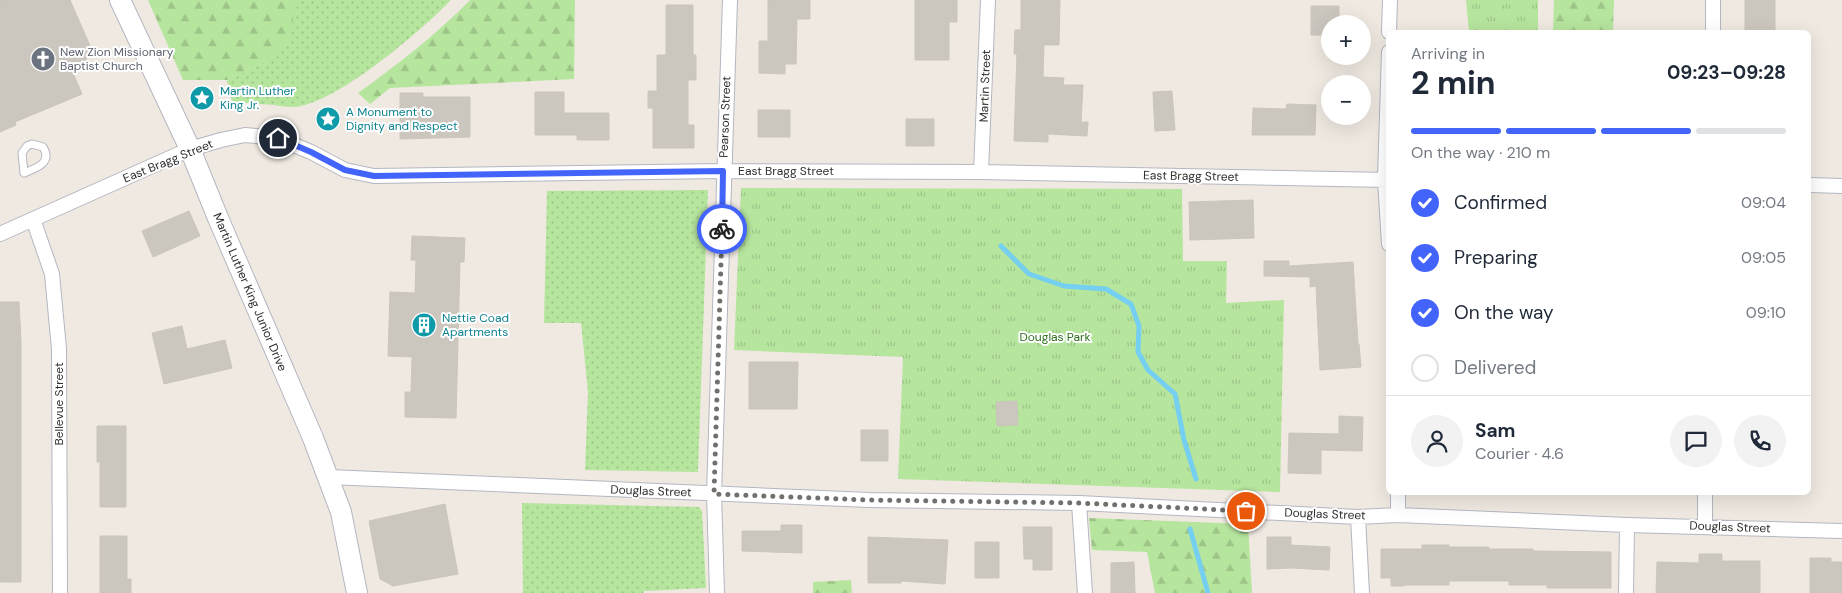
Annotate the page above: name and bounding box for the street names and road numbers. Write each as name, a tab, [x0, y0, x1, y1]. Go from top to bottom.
street label: Martin Street	[976, 49, 994, 123]
street label: Pearson Street	[716, 76, 734, 158]
street label: East Bragg Street	[121, 136, 216, 186]
street label: East Bragg Street	[738, 163, 834, 179]
street label: East Bragg Street	[1143, 167, 1239, 185]
street label: Martin Luther King Junior Drive	[209, 210, 291, 374]
street label: Bellevue Street	[51, 362, 67, 446]
street label: Douglas Street	[610, 482, 692, 500]
street label: Douglas Street	[1284, 505, 1366, 523]
street label: Douglas Street	[1689, 518, 1771, 536]

